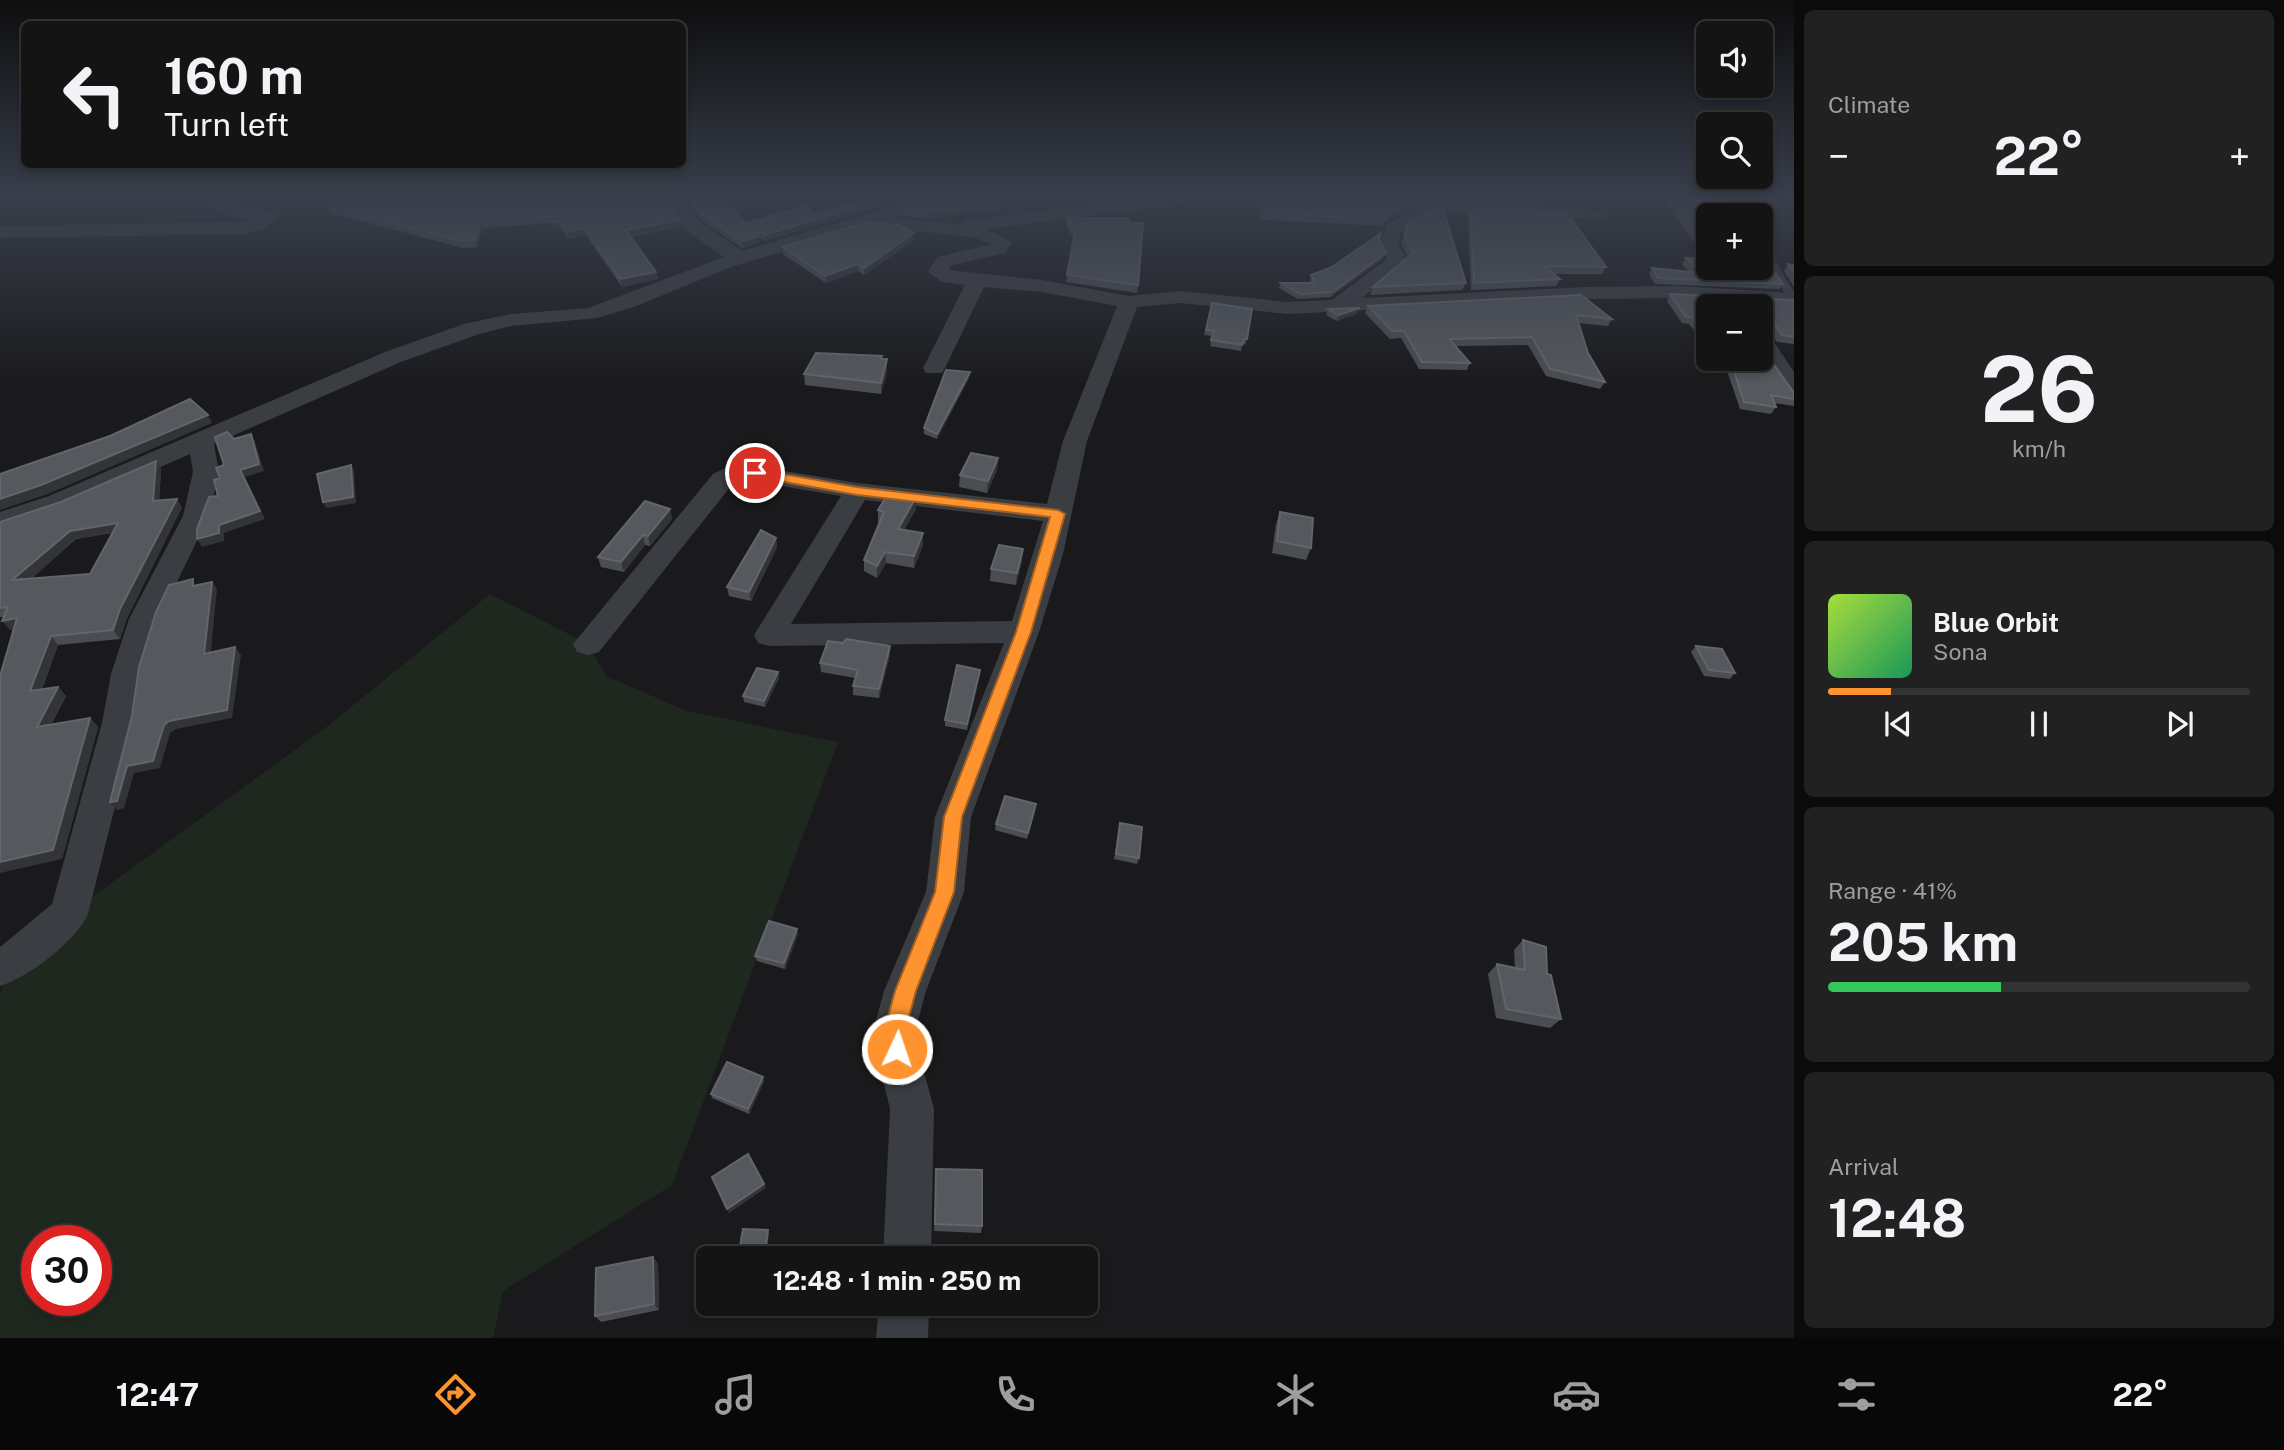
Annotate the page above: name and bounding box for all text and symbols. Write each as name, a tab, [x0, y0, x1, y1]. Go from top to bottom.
map controls	[1696, 21, 1773, 371]
button: sound	[1696, 21, 1773, 98]
text: 160 m	[164, 47, 304, 105]
icon: left	[49, 49, 140, 140]
text: Climate	[1828, 91, 1910, 118]
text: Turn left	[164, 106, 289, 143]
button: search	[1696, 112, 1773, 189]
text: 22°	[1994, 126, 2084, 187]
text: −	[1828, 134, 1849, 179]
text: +	[2229, 134, 2250, 179]
button: +	[1696, 203, 1773, 280]
button: −	[1696, 294, 1773, 371]
text: 26	[1980, 336, 2098, 442]
text: km/h	[2012, 435, 2066, 462]
pin	[725, 443, 785, 503]
icon: arrive	[736, 454, 774, 492]
text: Blue Orbit	[1933, 607, 2059, 638]
text: Sona	[1933, 638, 1987, 665]
icon: previous	[1879, 705, 1917, 743]
icon: pause	[2020, 705, 2058, 743]
icon: next	[2161, 705, 2199, 743]
text: Range · 41%	[1828, 877, 1957, 904]
text: 205 km	[1828, 912, 2018, 973]
position arrow	[860, 1012, 934, 1086]
text: Arrival	[1828, 1153, 1899, 1180]
text: 12:48	[1828, 1188, 1966, 1249]
speed limit sign: 30	[21, 1225, 112, 1316]
text: 12:48 · 1 min · 250 m	[773, 1265, 1021, 1296]
icon: directions	[431, 1370, 480, 1419]
icon: music	[711, 1370, 760, 1419]
icon: phone	[991, 1370, 1040, 1419]
icon: climate	[1271, 1370, 1320, 1419]
icon: car	[1552, 1370, 1601, 1419]
icon: filters	[1832, 1370, 1881, 1419]
text: 12:47	[116, 1376, 199, 1413]
text: 22°	[2112, 1376, 2168, 1413]

